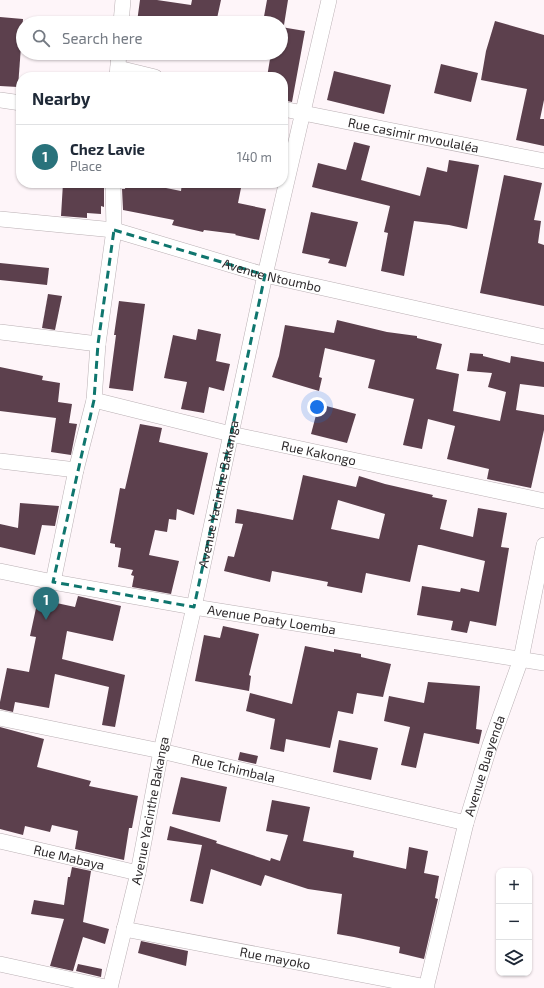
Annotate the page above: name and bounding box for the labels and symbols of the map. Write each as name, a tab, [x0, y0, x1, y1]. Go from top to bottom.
street label: Rue casimir mvoulaléa	[347, 114, 480, 156]
street label: Avenue Ntoumbo	[221, 255, 323, 295]
your location	[307, 397, 327, 417]
street label: Avenue Yacinthe Bakanga	[195, 419, 242, 569]
street label: Rue Kakongo	[280, 437, 358, 469]
pin: 1	[33, 587, 59, 620]
street label: Avenue Poaty Loemba	[206, 601, 337, 638]
street label: Avenue Buayenda	[461, 713, 508, 818]
street label: Avenue Yacinthe Bakanga	[127, 735, 172, 886]
street label: Rue Tchimbala	[190, 751, 277, 786]
street label: Rue Mabaya	[32, 841, 106, 873]
street label: Rue mayoko	[238, 943, 312, 973]

